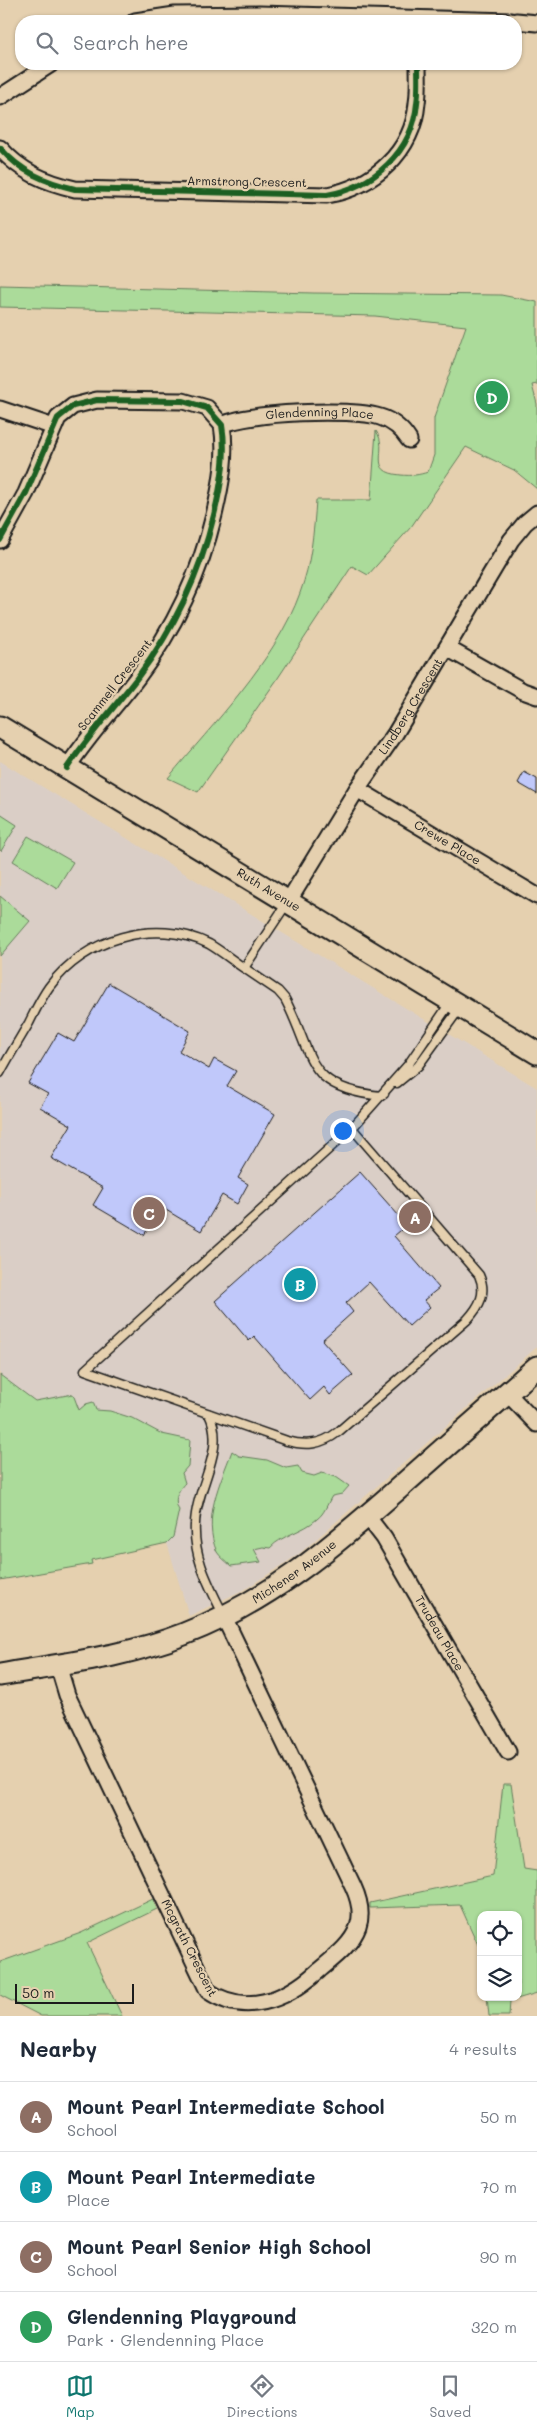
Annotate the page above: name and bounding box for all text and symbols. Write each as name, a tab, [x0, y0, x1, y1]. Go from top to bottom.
search box	[15, 15, 522, 70]
icon: search	[33, 29, 61, 57]
text: Search here	[73, 30, 189, 55]
street label: Armstrong Crescent	[187, 172, 307, 190]
pin: D	[476, 378, 508, 416]
street label: Glendenning Place	[265, 403, 375, 422]
street label: Scammell Crescent	[73, 635, 155, 733]
street label: Lindberg Crescent	[374, 655, 446, 757]
street label: Crewe Place	[411, 816, 484, 868]
street label: Ruth Avenue	[234, 864, 304, 915]
your location	[330, 1118, 356, 1144]
pin: C	[133, 1194, 165, 1232]
pin: A	[399, 1198, 431, 1236]
pin: B	[284, 1265, 316, 1303]
street label: Michener Avenue	[249, 1536, 339, 1606]
street label: Trudeau Place	[412, 1592, 468, 1673]
street label: Mcgrath Crescent	[158, 1896, 221, 1999]
map controls	[477, 1911, 522, 2001]
button: locate	[477, 1911, 522, 1956]
button: layers	[477, 1956, 522, 2001]
scale bar	[15, 1981, 134, 2004]
text: 50 m	[22, 1983, 54, 2002]
text: Nearby	[20, 2035, 97, 2062]
text: 4 results	[449, 2038, 517, 2059]
text: Mount Pearl Intermediate School	[67, 2094, 385, 2119]
text: A	[30, 2106, 42, 2127]
text: 50 m	[480, 2106, 517, 2127]
text: School	[67, 2119, 117, 2140]
text: Mount Pearl Intermediate	[67, 2164, 315, 2189]
text: B	[31, 2176, 41, 2197]
text: 70 m	[480, 2176, 517, 2197]
text: Place	[67, 2189, 110, 2210]
text: Mount Pearl Senior High School	[67, 2234, 371, 2259]
text: C	[30, 2246, 42, 2267]
text: 90 m	[480, 2246, 517, 2267]
text: School	[67, 2259, 117, 2280]
text: Glendenning Playground	[67, 2304, 296, 2329]
text: D	[30, 2316, 42, 2337]
text: 320 m	[471, 2316, 517, 2337]
text: Park · Glendenning Place	[67, 2329, 264, 2350]
tab: Map	[66, 2372, 94, 2421]
tab: Directions	[226, 2372, 298, 2421]
tab: Saved	[429, 2372, 471, 2421]

